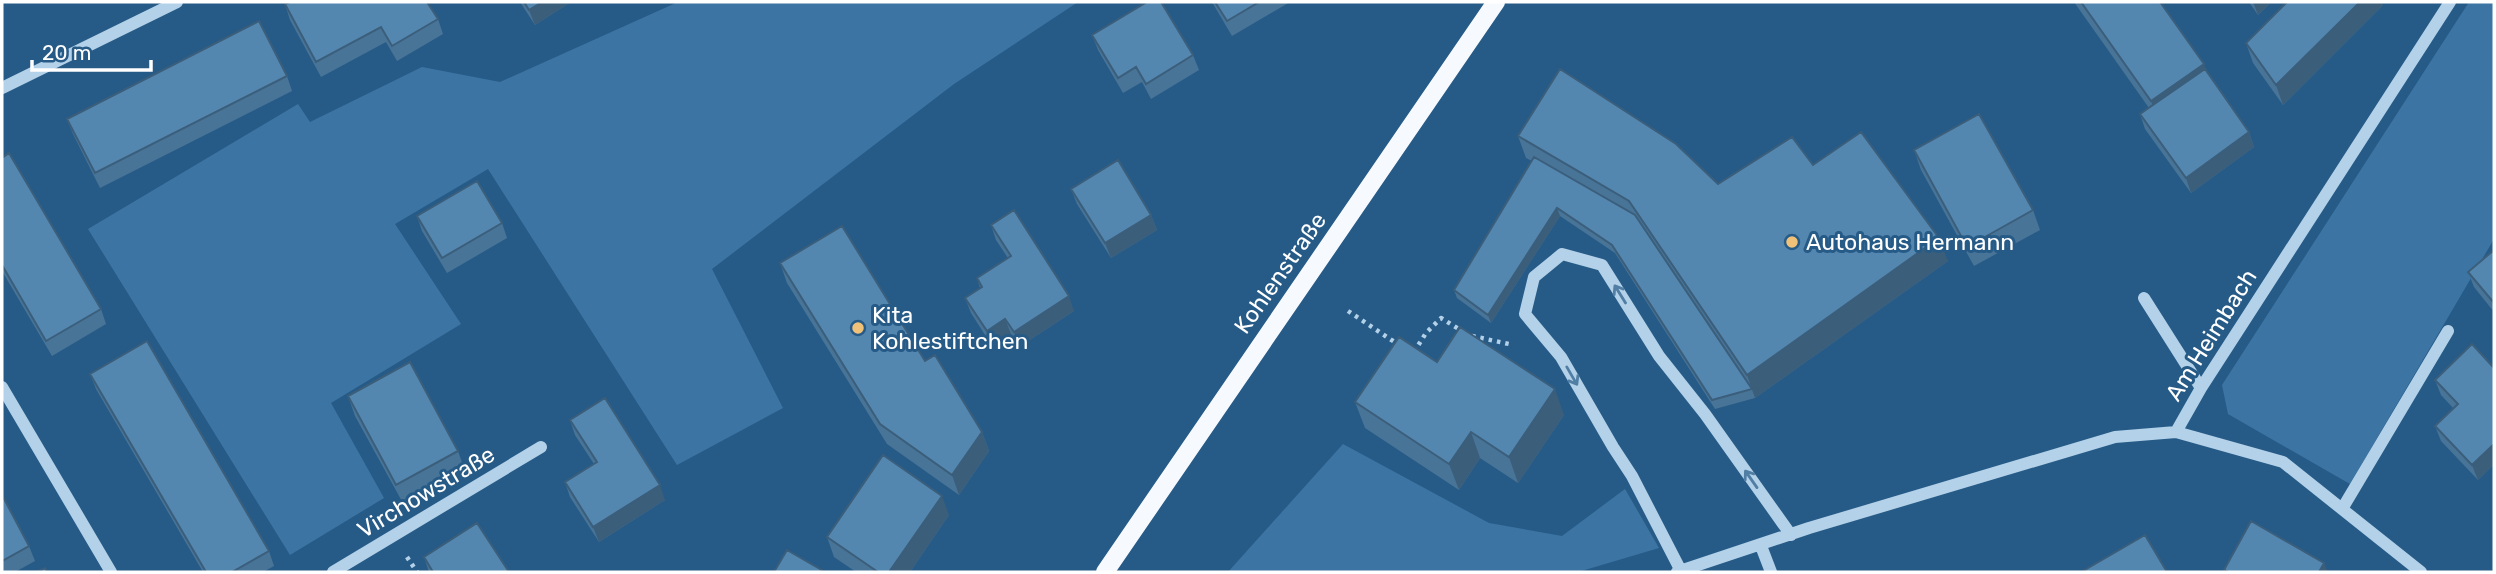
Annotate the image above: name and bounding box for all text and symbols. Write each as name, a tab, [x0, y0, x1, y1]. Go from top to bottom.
scale bar	[32, 28, 150, 72]
text: 20 m	[42, 40, 91, 65]
street label: Kohlenstraße	[1228, 207, 1332, 339]
place label: Autohaus Hermann	[1806, 228, 2014, 256]
marker: Autohaus Hermann	[1784, 234, 1800, 250]
street label: Am Heimbach	[2159, 264, 2263, 406]
one-way arrow	[1612, 284, 1626, 304]
place label: Kita Kohlestiftchen	[872, 301, 1028, 355]
marker: Kita Kohlestiftchen	[850, 320, 866, 336]
one-way arrow	[1565, 366, 1579, 386]
street label: Virchowstraße	[352, 440, 500, 544]
one-way arrow	[1744, 470, 1758, 489]

